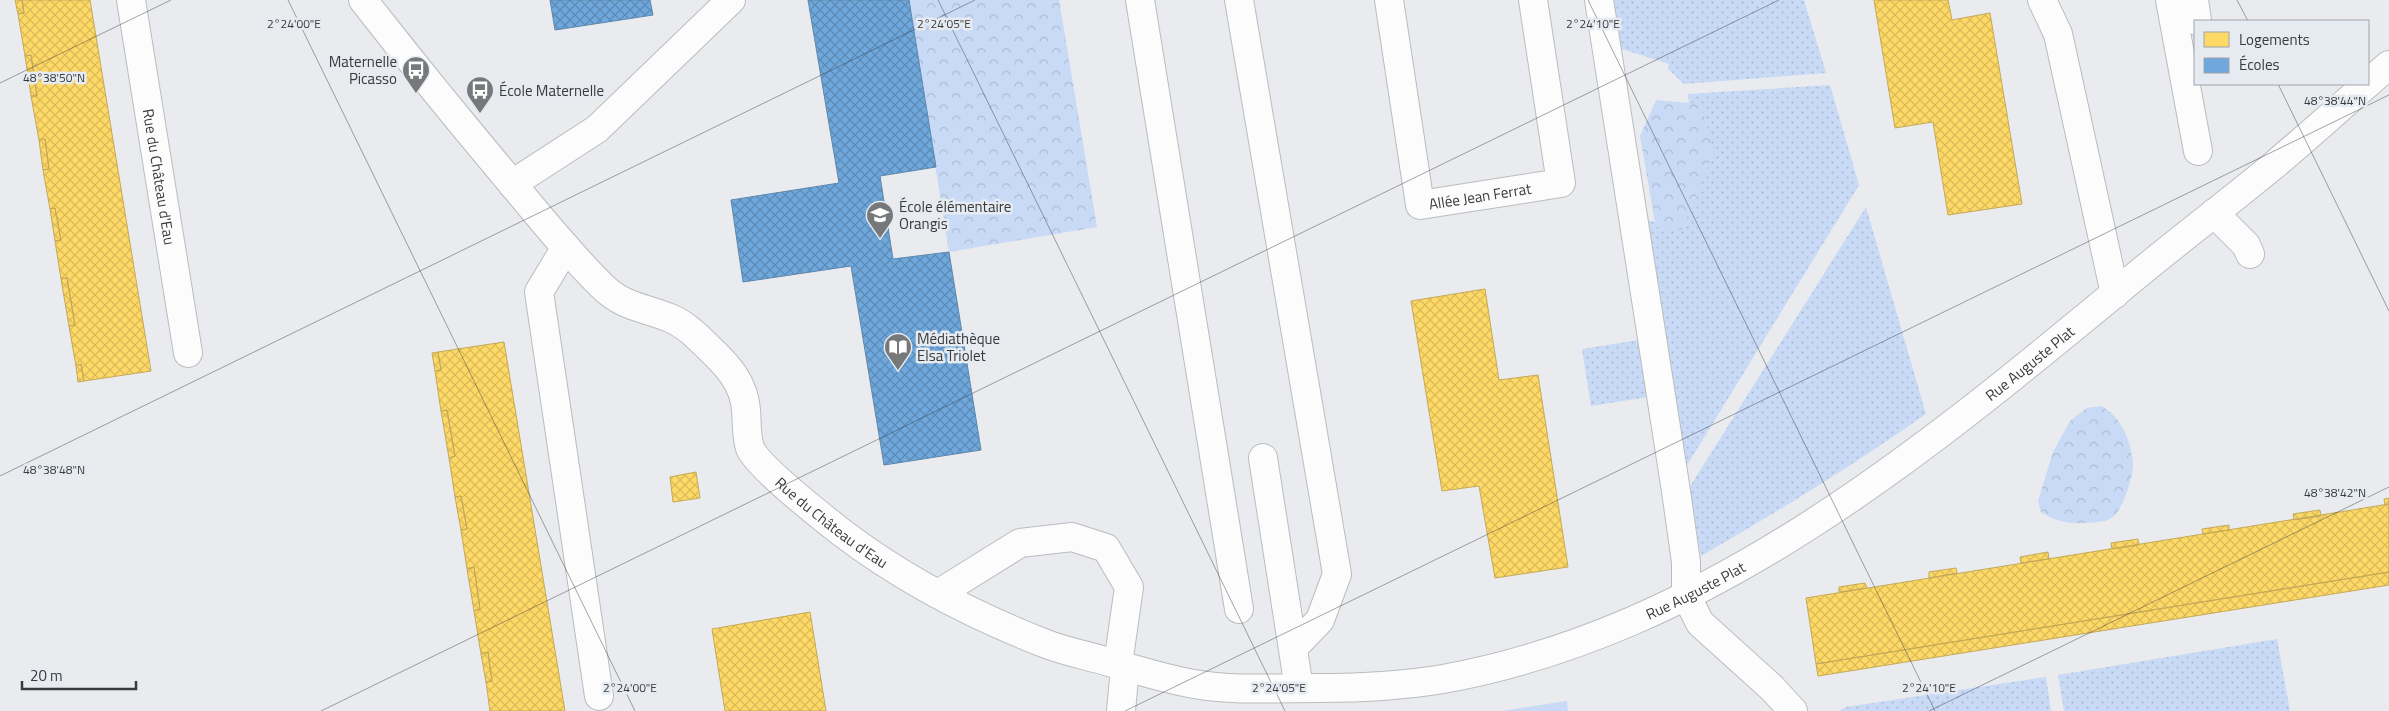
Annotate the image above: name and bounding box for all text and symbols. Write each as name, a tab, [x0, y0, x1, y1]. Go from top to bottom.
text: 2°24'00"E	[267, 14, 321, 33]
text: 2°24'05"E	[917, 14, 971, 33]
text: 2°24'10"E	[1566, 14, 1620, 33]
legend	[2194, 20, 2369, 85]
text: Logements	[2239, 28, 2310, 51]
place label: Maternelle Picasso	[329, 50, 397, 90]
text: Écoles	[2239, 53, 2280, 76]
bus stop icon: Maternelle Picasso	[401, 55, 431, 94]
text: 48°38'50"N	[23, 68, 85, 87]
bus stop icon: École Maternelle	[465, 75, 495, 114]
place label: École Maternelle	[499, 79, 604, 102]
text: 48°38'44"N	[2304, 91, 2366, 110]
street label: Rue du Château d'Eau	[137, 107, 182, 246]
street label: Allée Jean Ferrat	[1427, 176, 1534, 215]
place label: École élémentaire Orangis	[899, 195, 1011, 235]
school or university icon: École élémentaire Orangis	[865, 200, 895, 239]
street label: Rue Auguste Plat	[1980, 319, 2080, 406]
place label: Médiathèque Elsa Triolet	[917, 327, 1000, 367]
library icon: Médiathèque Elsa Triolet	[883, 332, 913, 371]
text: 48°38'48"N	[23, 460, 85, 479]
street label: Rue du Château d'Eau	[770, 471, 893, 574]
text: 48°38'42"N	[2304, 483, 2366, 502]
street label: Rue Auguste Plat	[1642, 555, 1750, 625]
scale bar	[22, 658, 136, 690]
text: 20 m	[30, 664, 63, 687]
text: 2°24'00"E	[603, 678, 657, 697]
text: 2°24'05"E	[1252, 678, 1306, 697]
text: 2°24'10"E	[1902, 678, 1956, 697]

